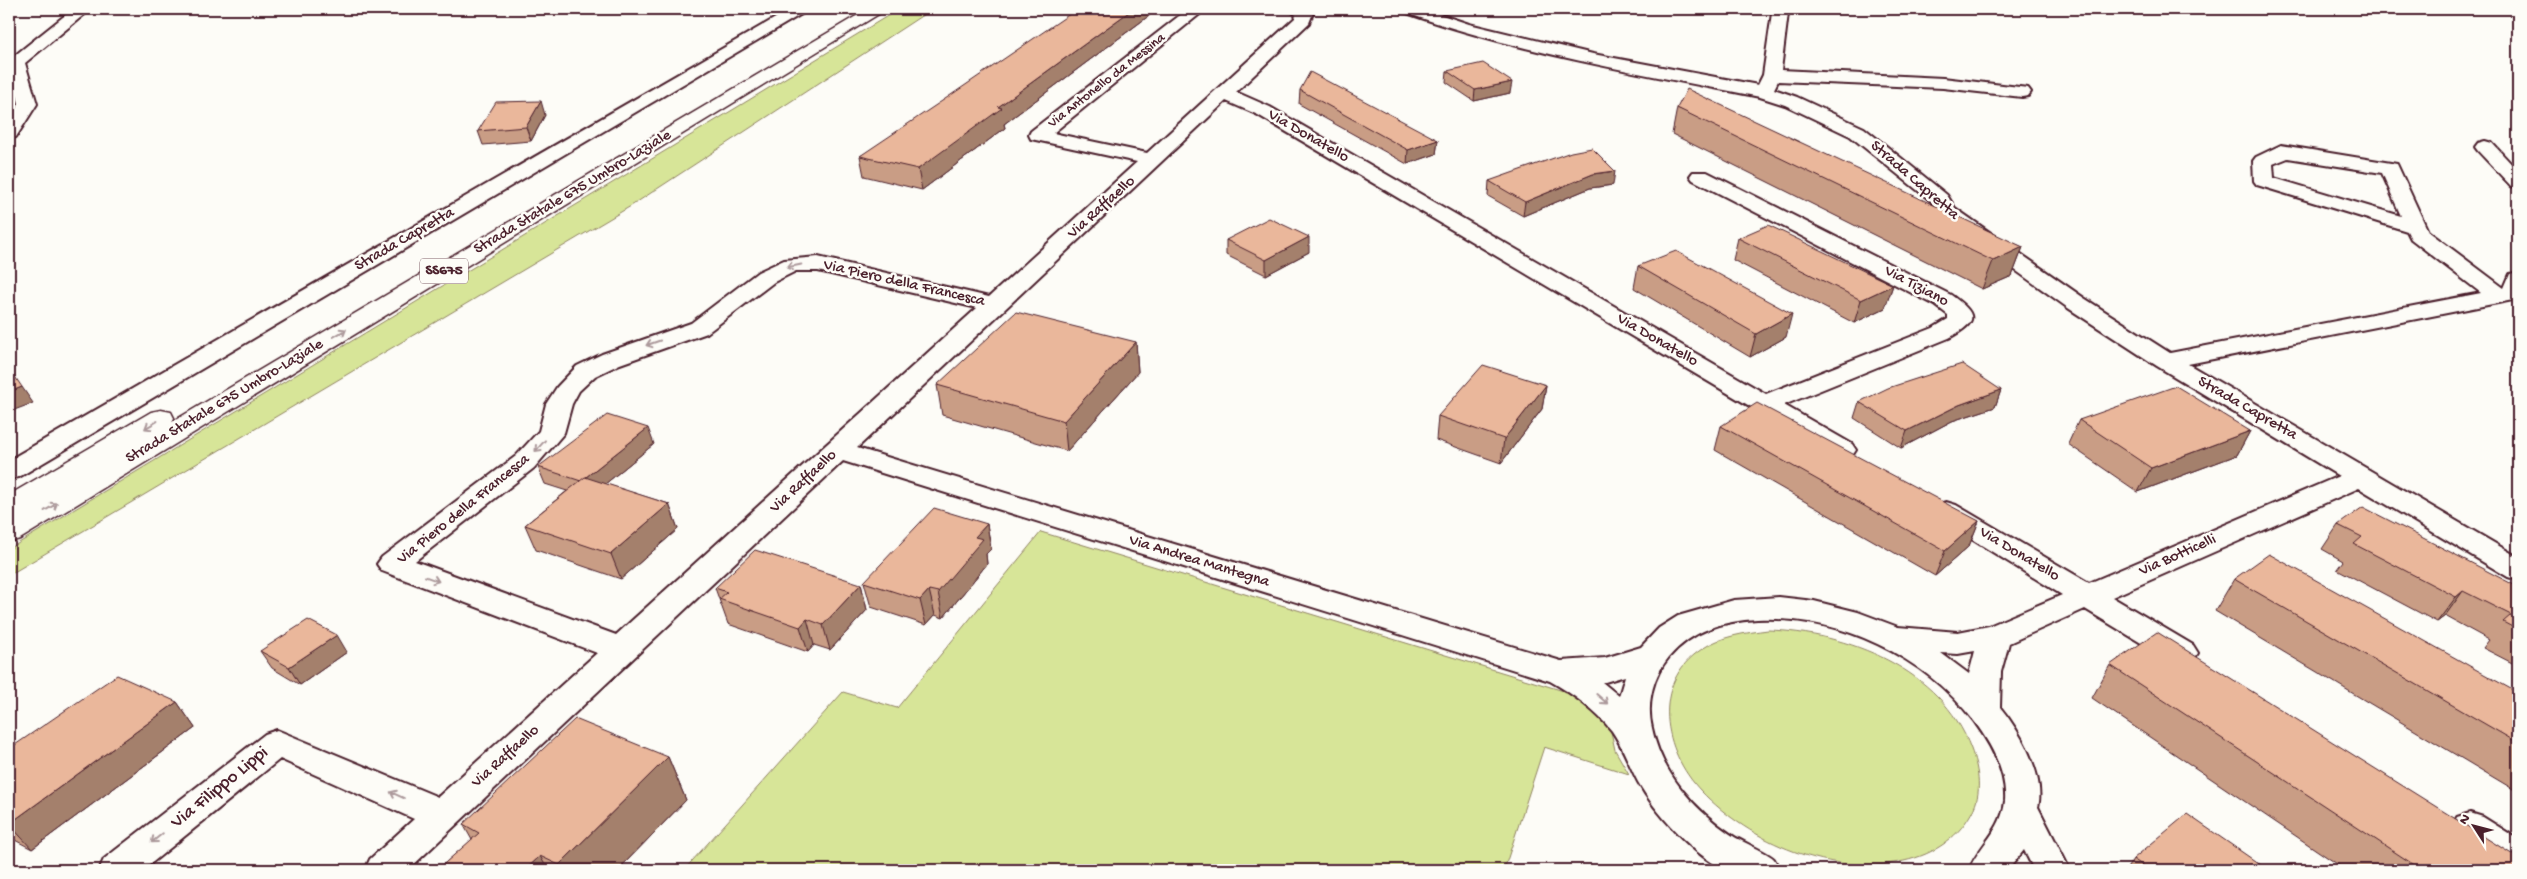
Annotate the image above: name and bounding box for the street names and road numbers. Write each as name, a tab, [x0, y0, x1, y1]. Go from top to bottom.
street label: Via Antonello da Messina	[1044, 29, 1170, 133]
street label: Via Donatello	[1263, 106, 1352, 168]
street label: Strada Statale 675 Umbro-Laziale	[471, 126, 676, 260]
street label: Strada Capretta	[1866, 137, 1963, 226]
street label: Via Raffaello	[1063, 173, 1140, 244]
street label: Strada Capretta	[352, 203, 459, 276]
street label: Via Piero della Francesca	[821, 256, 988, 312]
road number: SS675	[420, 258, 468, 284]
street label: Via Tiziano	[1880, 262, 1951, 312]
street label: Via Donatello	[1612, 310, 1701, 372]
street label: Strada Statale 675 Umbro-Laziale	[123, 335, 328, 469]
street label: Strada Capretta	[2194, 373, 2301, 446]
street label: Via Raffaello	[766, 446, 841, 518]
street label: Via Piero della Francesca	[393, 450, 535, 570]
street label: Via Donatello	[1975, 523, 2063, 586]
street label: Via Andrea Mantegna	[1125, 531, 1273, 593]
street label: Via Botticelli	[2136, 531, 2219, 582]
street label: Via Raffaello	[467, 722, 544, 793]
street label: Via Filippo Lippi	[166, 742, 273, 835]

